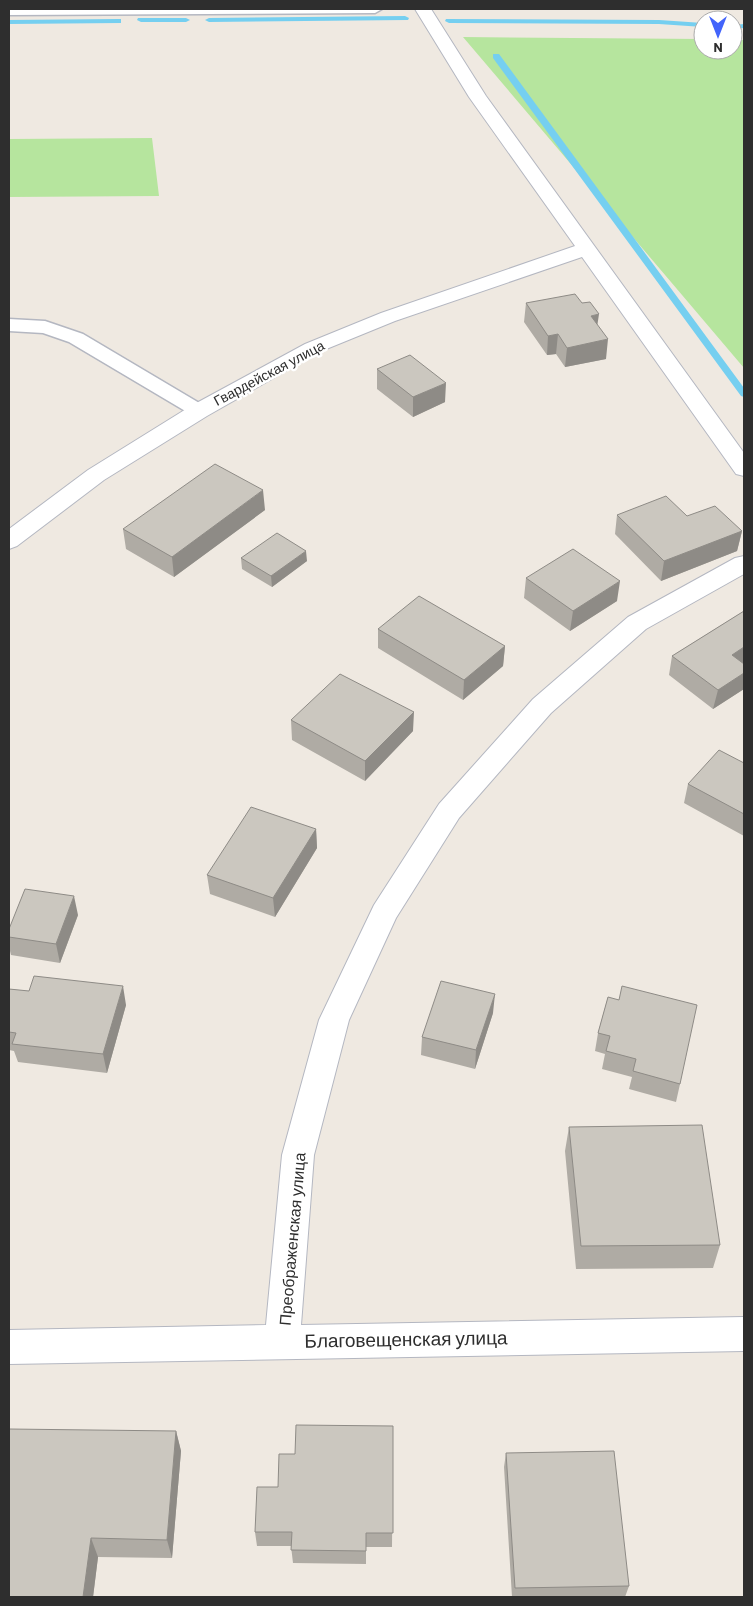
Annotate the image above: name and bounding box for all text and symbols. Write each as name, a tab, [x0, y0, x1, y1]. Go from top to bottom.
north arrow	[693, 10, 743, 60]
text: N	[713, 40, 723, 57]
street label: Гвардейская улица	[210, 336, 327, 409]
street label: Преображенская улица	[274, 1152, 309, 1326]
street label: Благовещенская улица	[304, 1325, 508, 1352]

